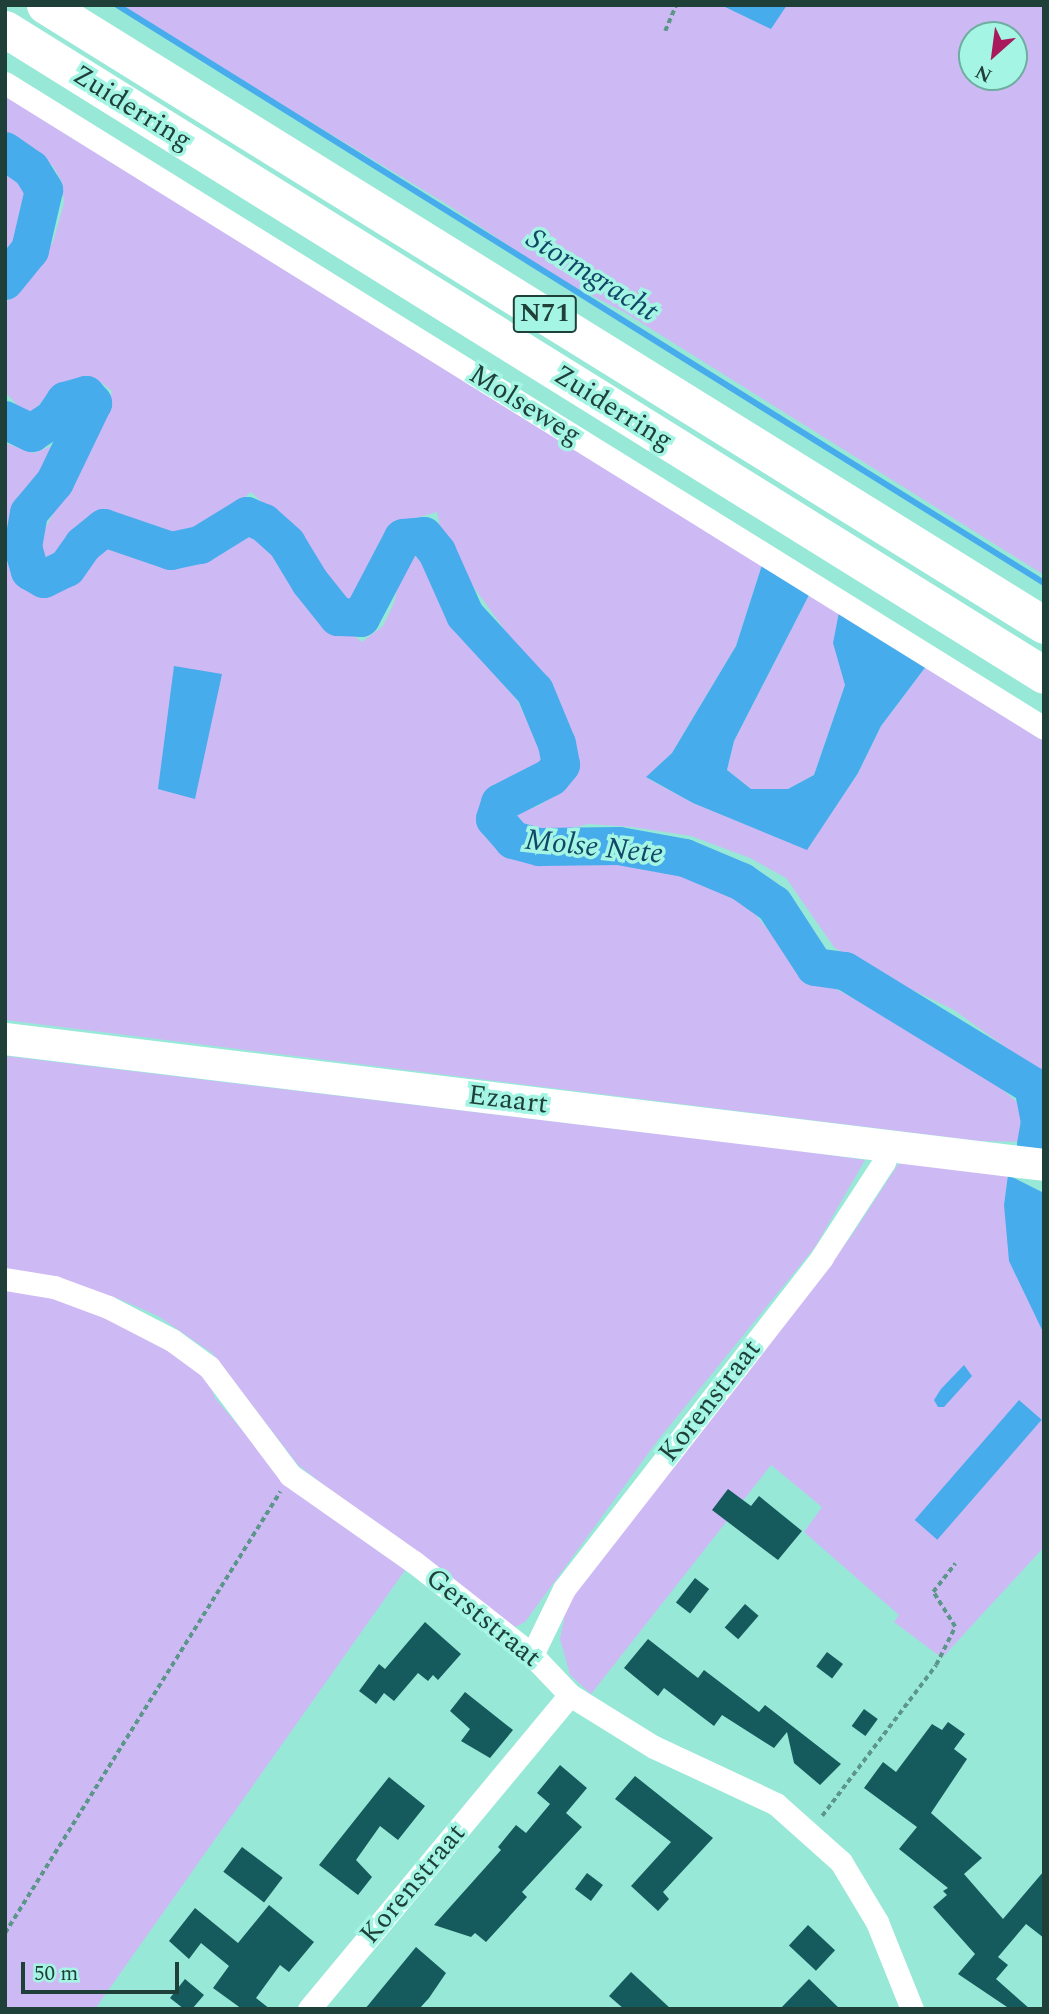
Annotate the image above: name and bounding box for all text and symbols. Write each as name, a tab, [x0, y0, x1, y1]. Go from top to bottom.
north arrow	[958, 21, 1028, 91]
text: N	[970, 57, 998, 90]
street label: Zuiderring	[66, 58, 198, 158]
water label: Stormgracht	[520, 220, 664, 330]
road number: N71	[512, 292, 578, 336]
street label: Molseweg	[463, 357, 587, 453]
street label: Zuiderring	[547, 358, 679, 458]
water label: Molse Nete	[523, 822, 665, 872]
street label: Ezaart	[466, 1078, 550, 1122]
street label: Korenstraat	[652, 1333, 768, 1469]
street label: Gerststraat	[419, 1561, 547, 1675]
street label: Korenstraat	[353, 1817, 473, 1951]
scale bar	[24, 1948, 182, 1992]
text: 50 m	[34, 1958, 78, 1990]

